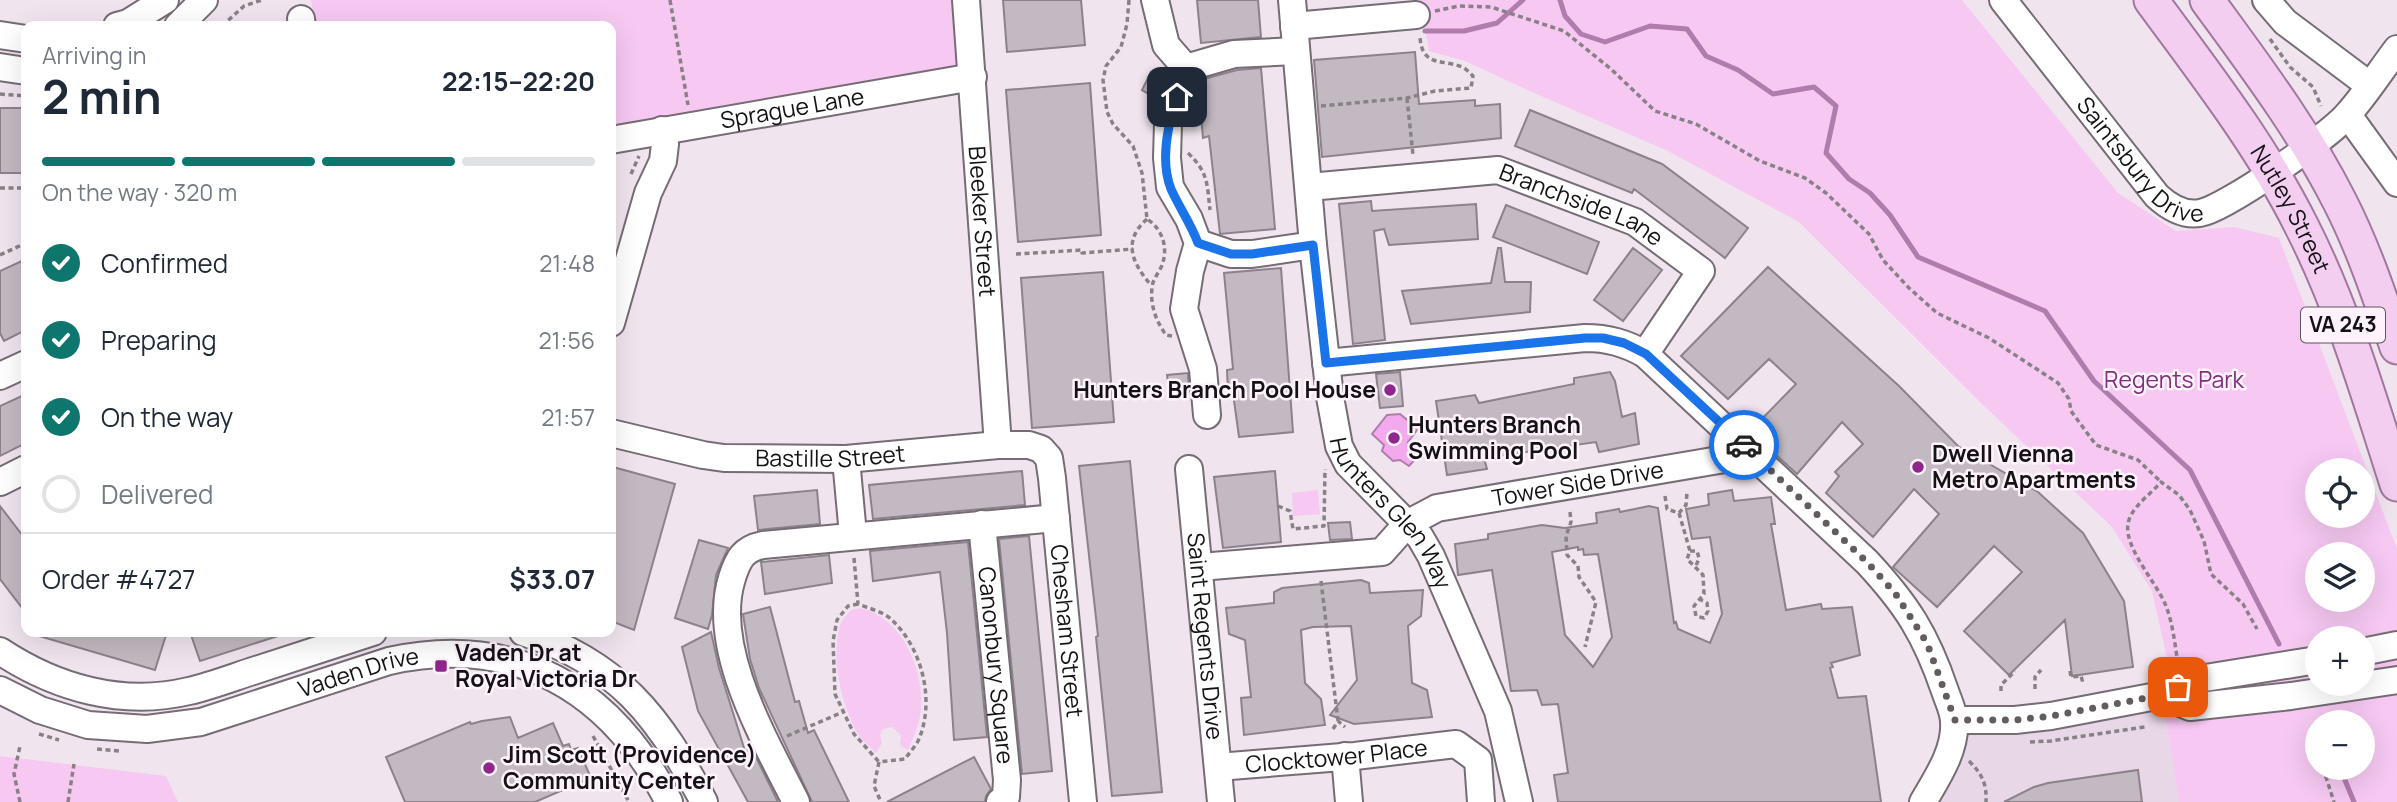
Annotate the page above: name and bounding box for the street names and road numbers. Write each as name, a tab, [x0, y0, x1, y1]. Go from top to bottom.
street label: Sprague Lane	[718, 79, 866, 136]
street label: Saintsbury Drive	[2070, 90, 2205, 229]
street label: Nutley Street	[2244, 138, 2339, 278]
street label: Bleeker Street	[962, 145, 1004, 298]
street label: Branchside Lane	[1495, 155, 1670, 253]
road number: VA 243	[2301, 308, 2385, 342]
street label: Hunters Glen Way	[1323, 435, 1460, 594]
street label: Bastille Street	[755, 437, 906, 474]
street label: Tower Side Drive	[1489, 453, 1666, 513]
street label: Saint Regents Drive	[1180, 531, 1232, 741]
street label: Chesham Street	[1043, 543, 1092, 719]
street label: Canonbury Square	[971, 565, 1022, 765]
street label: Vaden Drive	[294, 639, 421, 704]
street label: Clocktower Place	[1244, 730, 1429, 780]

